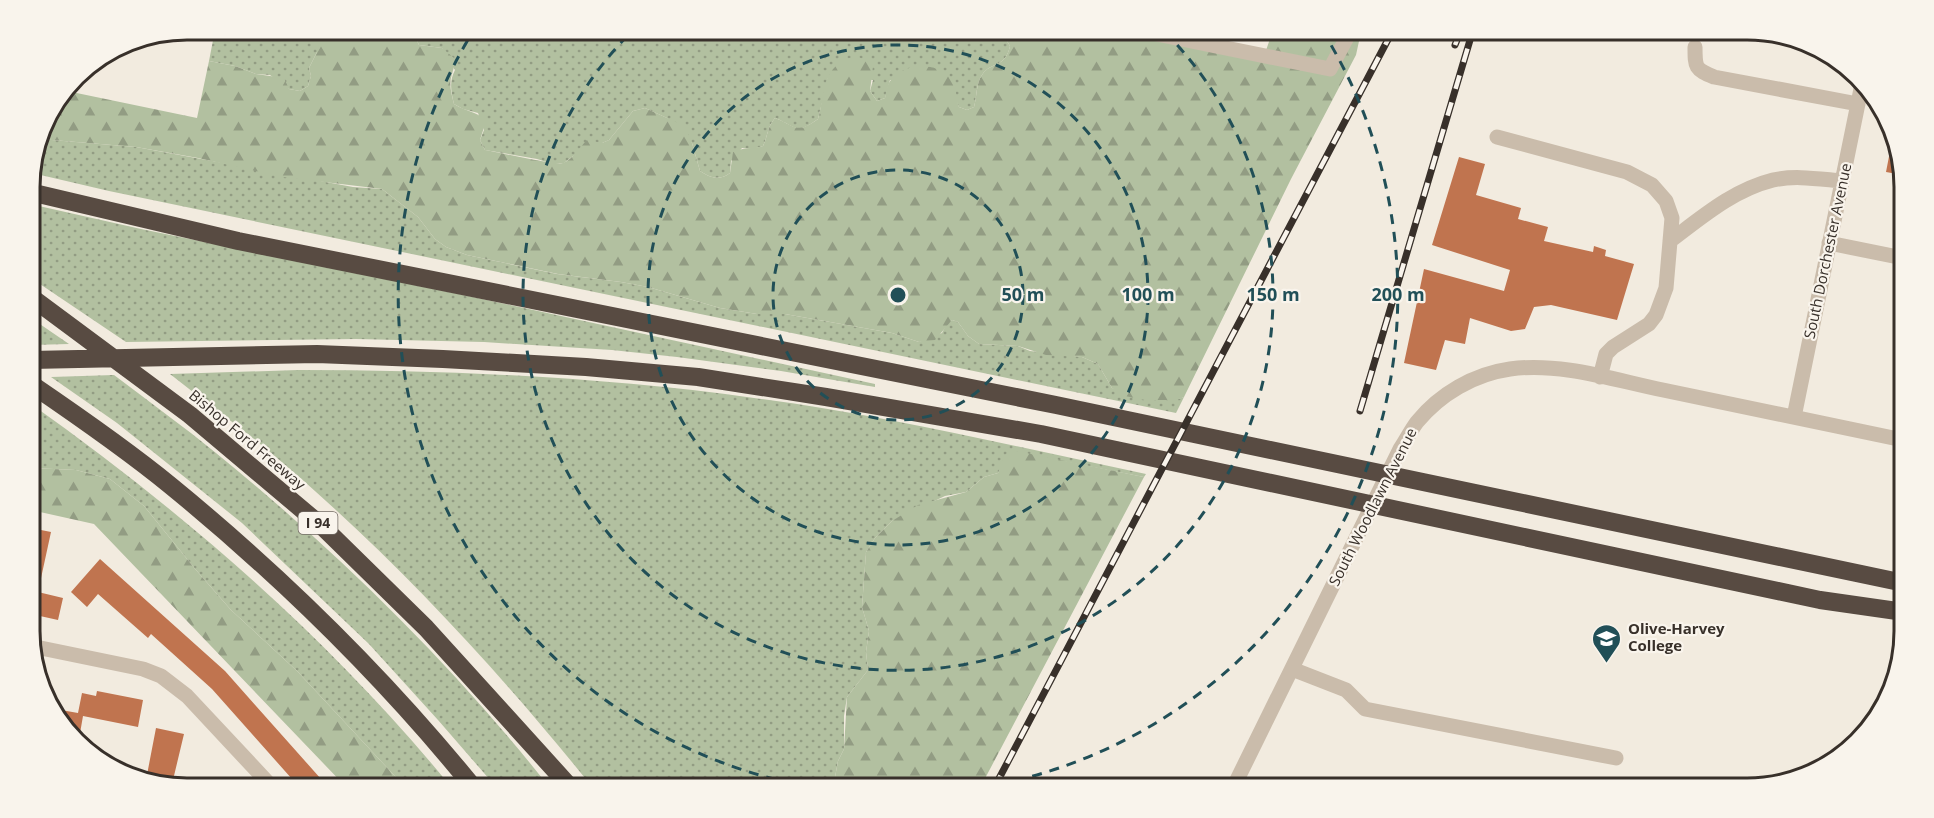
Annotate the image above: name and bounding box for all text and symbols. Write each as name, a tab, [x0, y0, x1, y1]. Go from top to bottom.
street label: South Dorchester Avenue	[1799, 161, 1855, 340]
text: 50 m	[1002, 282, 1044, 306]
text: 100 m	[1121, 282, 1175, 306]
text: 150 m	[1246, 282, 1300, 306]
text: 200 m	[1371, 282, 1425, 306]
centre of rings	[888, 285, 908, 305]
street label: Bishop Ford Freeway	[185, 385, 310, 494]
street label: South Woodlawn Avenue	[1323, 424, 1421, 589]
road number: I 94	[298, 512, 338, 534]
place label: Olive-Harvey College	[1628, 618, 1725, 655]
school or university icon: Olive-Harvey College	[1591, 622, 1623, 664]

